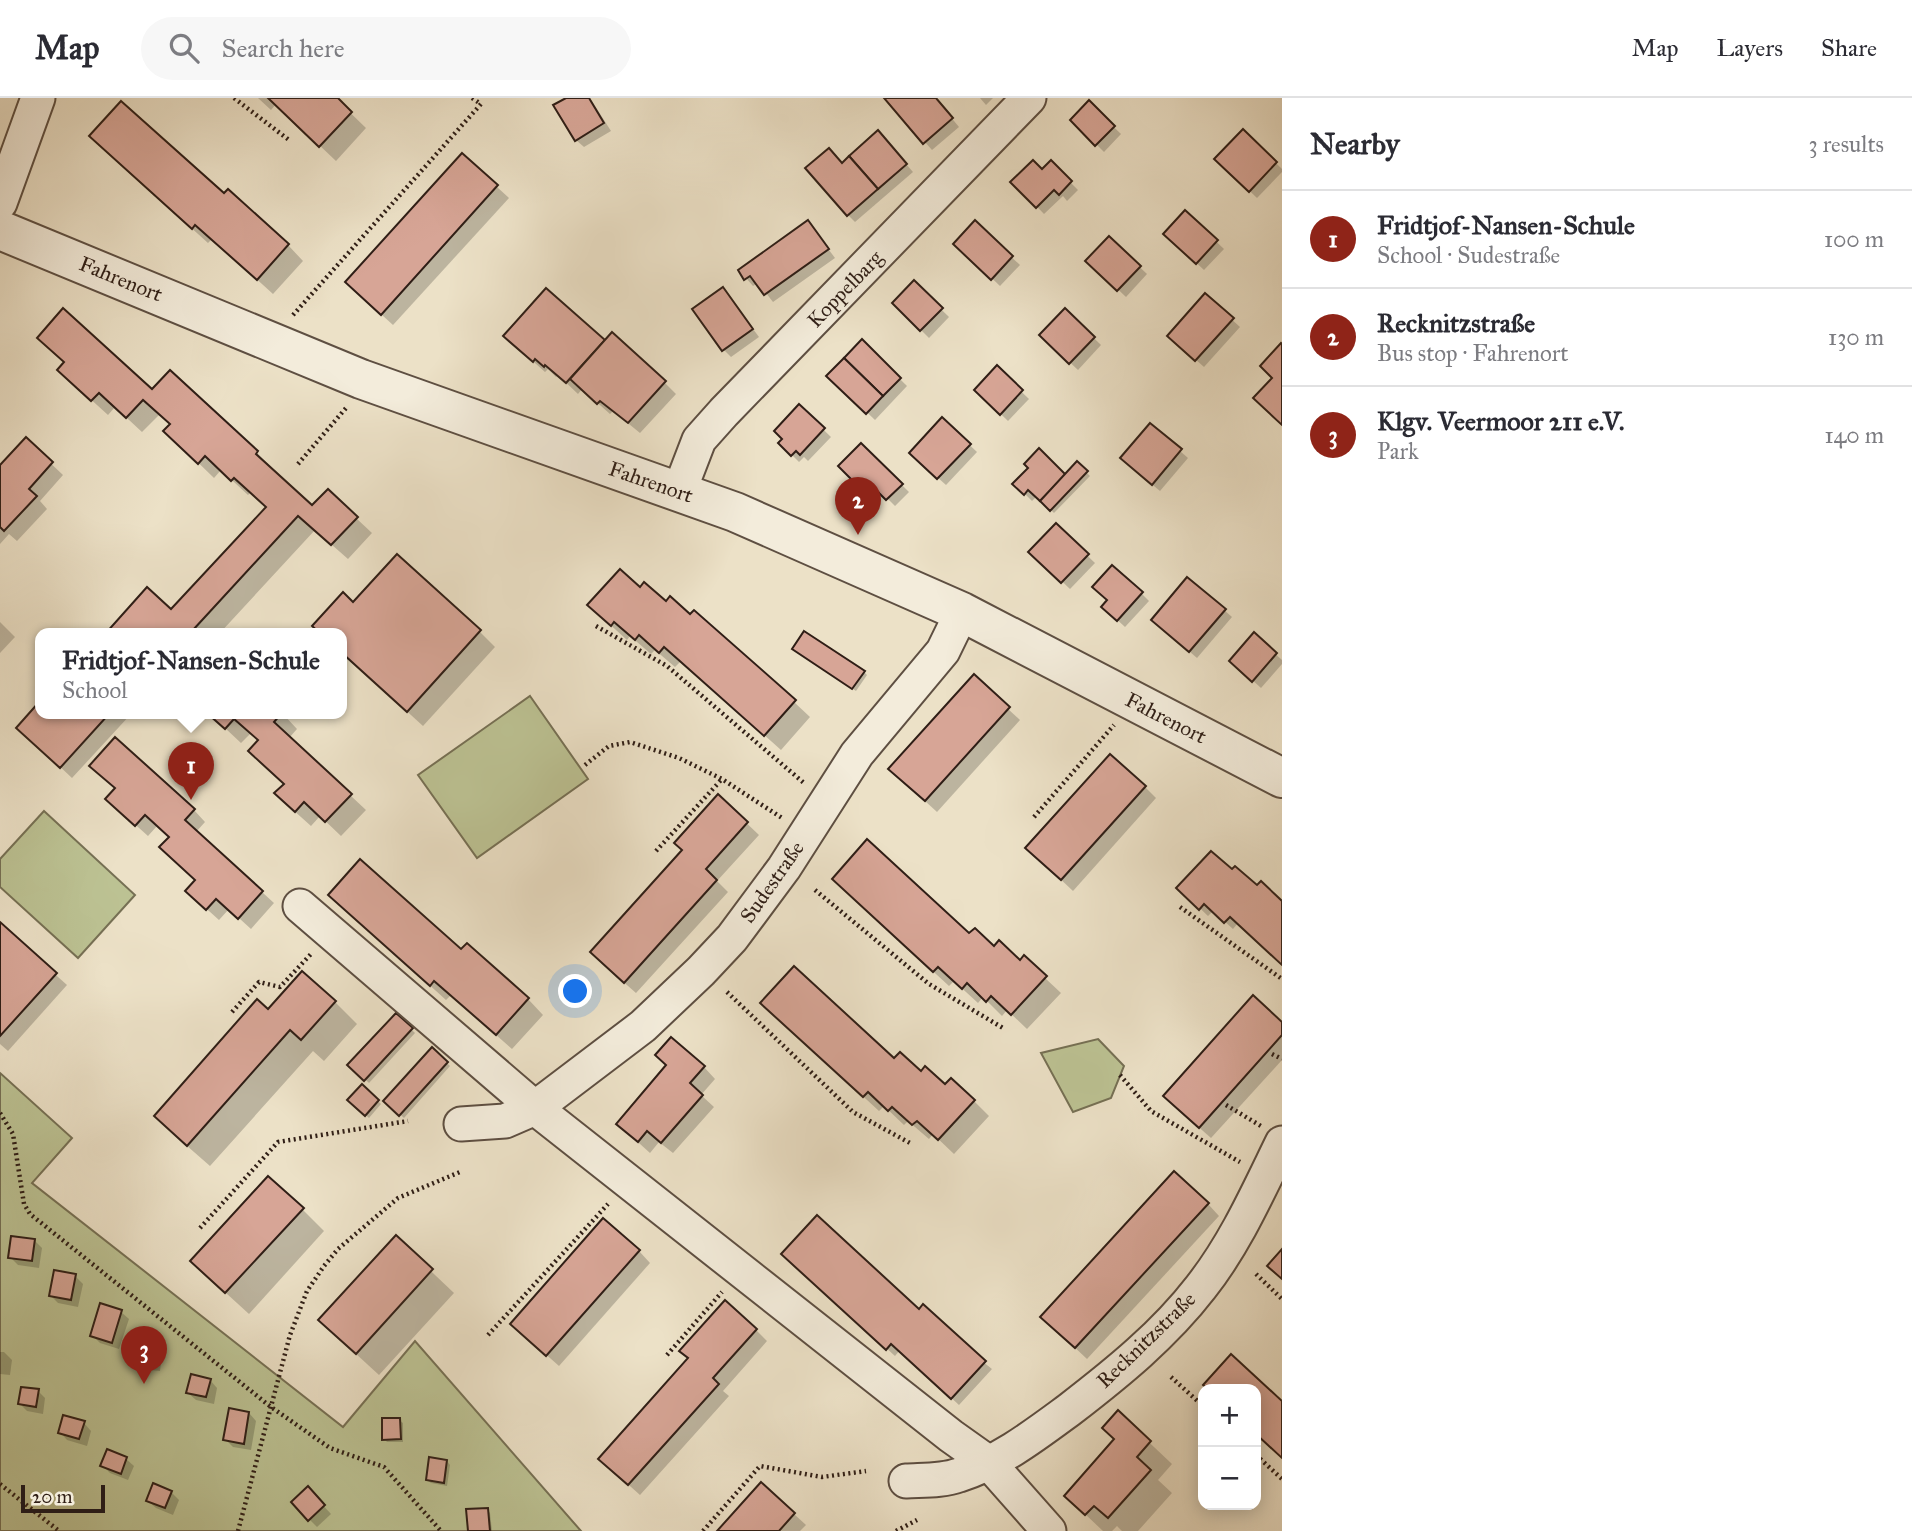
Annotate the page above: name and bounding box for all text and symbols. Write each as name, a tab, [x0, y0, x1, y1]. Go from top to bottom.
search box	[141, 17, 631, 80]
text: Map	[35, 28, 99, 68]
icon: search	[165, 29, 203, 67]
text: Search here	[221, 32, 345, 64]
text: Map	[1632, 33, 1679, 63]
text: Layers	[1717, 33, 1783, 63]
text: Share	[1821, 33, 1877, 63]
text: Nearby	[1310, 126, 1400, 162]
text: 3 results	[1808, 130, 1884, 158]
text: Fridtjof-Nansen-Schule	[1377, 209, 1635, 241]
text: 1	[1328, 225, 1338, 253]
text: 100 m	[1824, 225, 1884, 253]
text: School · Sudestraße	[1377, 241, 1560, 269]
street label: Koppelbarg	[802, 245, 888, 333]
street label: Fahrenort	[76, 251, 167, 308]
text: Recknitzstraße	[1377, 307, 1535, 339]
text: 2	[1327, 323, 1339, 351]
text: 130 m	[1828, 323, 1884, 351]
text: Bus stop · Fahrenort	[1377, 339, 1568, 367]
text: Klgv. Veermoor 211 e.V.	[1377, 405, 1624, 437]
text: 3	[1328, 421, 1338, 449]
text: 140 m	[1824, 421, 1884, 449]
text: Park	[1377, 437, 1419, 465]
street label: Fahrenort	[605, 455, 697, 509]
pin: 2	[835, 477, 881, 535]
popup	[35, 628, 347, 719]
text: Fridtjof-Nansen-Schule	[62, 644, 320, 676]
text: School	[62, 676, 127, 704]
street label: Fahrenort	[1121, 687, 1211, 750]
pin: 1	[168, 742, 214, 800]
street label: Sudestraße	[734, 836, 810, 928]
your location	[558, 974, 592, 1008]
street label: Recknitzstraße	[1091, 1286, 1201, 1394]
pin: 3	[121, 1326, 167, 1384]
map controls	[1198, 1384, 1261, 1510]
button: +	[1198, 1384, 1261, 1447]
button: −	[1198, 1447, 1261, 1510]
scale bar	[21, 1482, 105, 1514]
text: 20 m	[32, 1485, 73, 1508]

